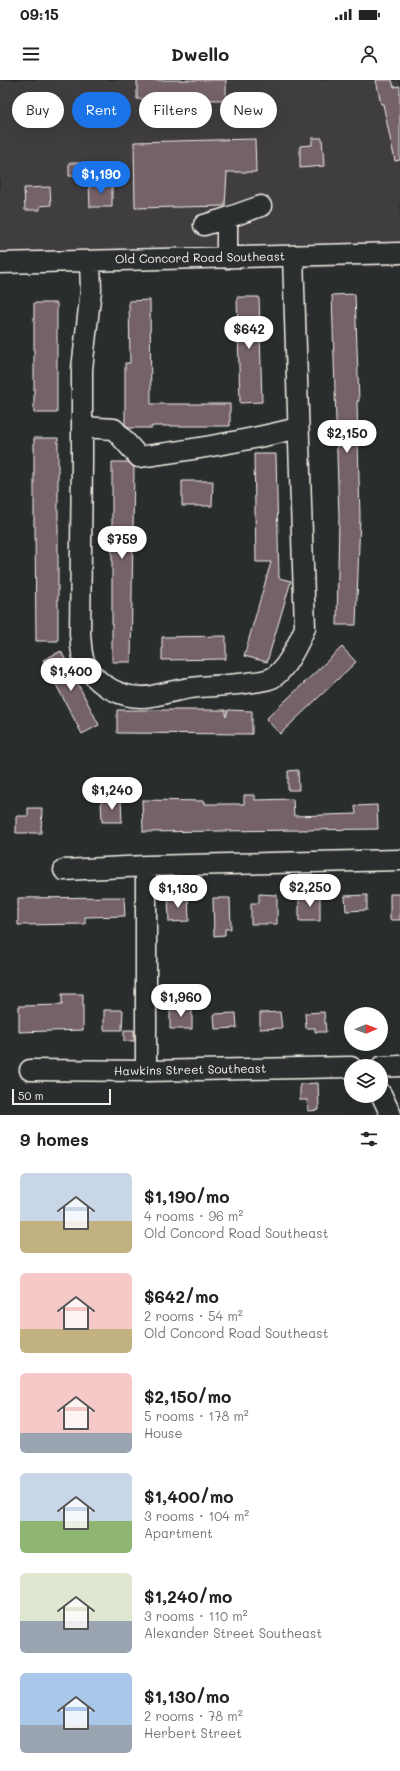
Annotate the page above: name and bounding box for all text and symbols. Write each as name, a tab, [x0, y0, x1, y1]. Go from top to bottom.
text: 09:15	[20, 4, 59, 24]
text: Dwello	[171, 42, 229, 66]
icon: menu	[20, 43, 42, 65]
icon: person	[358, 43, 380, 65]
chip: Buy	[12, 92, 64, 128]
chip: Rent	[72, 92, 131, 128]
chip: Filters	[139, 92, 212, 128]
chip: New	[220, 92, 277, 128]
pin: $1,190	[68, 161, 134, 195]
text: $1,190	[81, 165, 121, 182]
street label: Old Concord Road Southeast	[115, 248, 285, 266]
pin: $642	[225, 316, 273, 350]
text: $642	[233, 320, 265, 337]
pin: $2,150	[314, 420, 380, 454]
text: $2,150	[326, 424, 368, 441]
pin: $759	[98, 526, 146, 560]
text: $759	[107, 530, 137, 547]
pin: $1,400	[38, 658, 104, 692]
text: $1,400	[50, 662, 92, 679]
pin: $1,240	[79, 777, 145, 811]
text: $1,240	[91, 781, 133, 798]
pin: $2,250	[277, 874, 343, 908]
pin: $1,130	[145, 875, 211, 909]
text: $2,250	[289, 878, 331, 895]
text: $1,130	[158, 879, 198, 896]
pin: $1,960	[148, 984, 214, 1018]
text: $1,960	[160, 988, 202, 1005]
north arrow	[344, 1007, 388, 1051]
map controls	[344, 1007, 388, 1103]
button: layers	[344, 1059, 388, 1103]
street label: Hawkins Street Southeast	[114, 1060, 266, 1078]
scale bar	[12, 1087, 111, 1106]
text: 50 m	[18, 1088, 44, 1103]
text: 9 homes	[20, 1128, 89, 1150]
icon: filters	[358, 1128, 380, 1150]
text: $1,190/mo	[144, 1185, 230, 1207]
icon: home	[52, 1189, 100, 1237]
text: 4 rooms · 96 m²	[144, 1207, 243, 1224]
text: Old Concord Road Southeast	[144, 1224, 328, 1241]
text: $642/mo	[144, 1285, 219, 1307]
icon: home	[52, 1289, 100, 1337]
text: 2 rooms · 54 m²	[144, 1307, 243, 1324]
text: Old Concord Road Southeast	[144, 1324, 328, 1341]
text: $2,150/mo	[144, 1385, 231, 1407]
icon: home	[52, 1389, 100, 1437]
text: 5 rooms · 178 m²	[144, 1407, 249, 1424]
text: House	[144, 1424, 182, 1441]
text: $1,400/mo	[144, 1485, 234, 1507]
icon: home	[52, 1489, 100, 1537]
text: 3 rooms · 104 m²	[144, 1507, 249, 1524]
text: Apartment	[144, 1524, 213, 1541]
text: $1,240/mo	[144, 1585, 232, 1607]
icon: home	[52, 1589, 100, 1637]
text: 3 rooms · 110 m²	[144, 1607, 247, 1624]
text: Alexander Street Southeast	[144, 1624, 322, 1641]
text: $1,130/mo	[144, 1685, 230, 1707]
icon: home	[52, 1689, 100, 1737]
text: 2 rooms · 78 m²	[144, 1707, 243, 1724]
text: Herbert Street	[144, 1724, 242, 1741]

